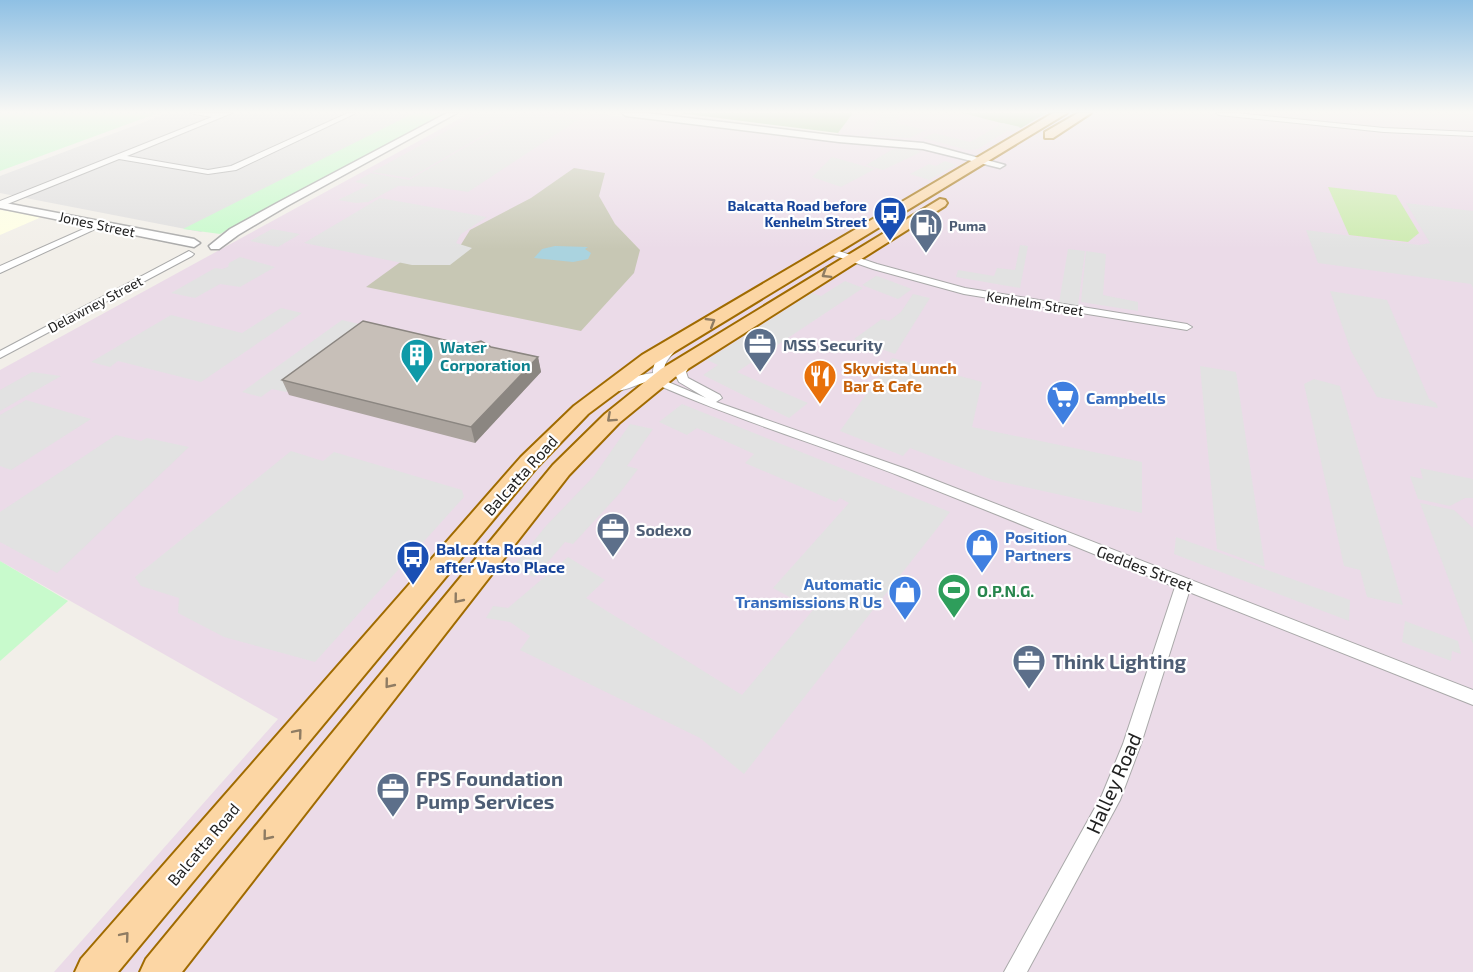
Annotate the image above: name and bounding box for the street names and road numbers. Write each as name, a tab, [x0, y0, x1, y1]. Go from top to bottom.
street label: Jones Street	[57, 208, 137, 240]
street label: Delawney Street	[45, 272, 145, 336]
street label: Kenhelm Street	[985, 287, 1085, 319]
street label: Balcatta Road	[479, 431, 561, 519]
street label: Geddes Street	[1094, 541, 1196, 595]
street label: Halley Road	[1080, 729, 1146, 837]
street label: Balcatta Road	[163, 799, 243, 889]

